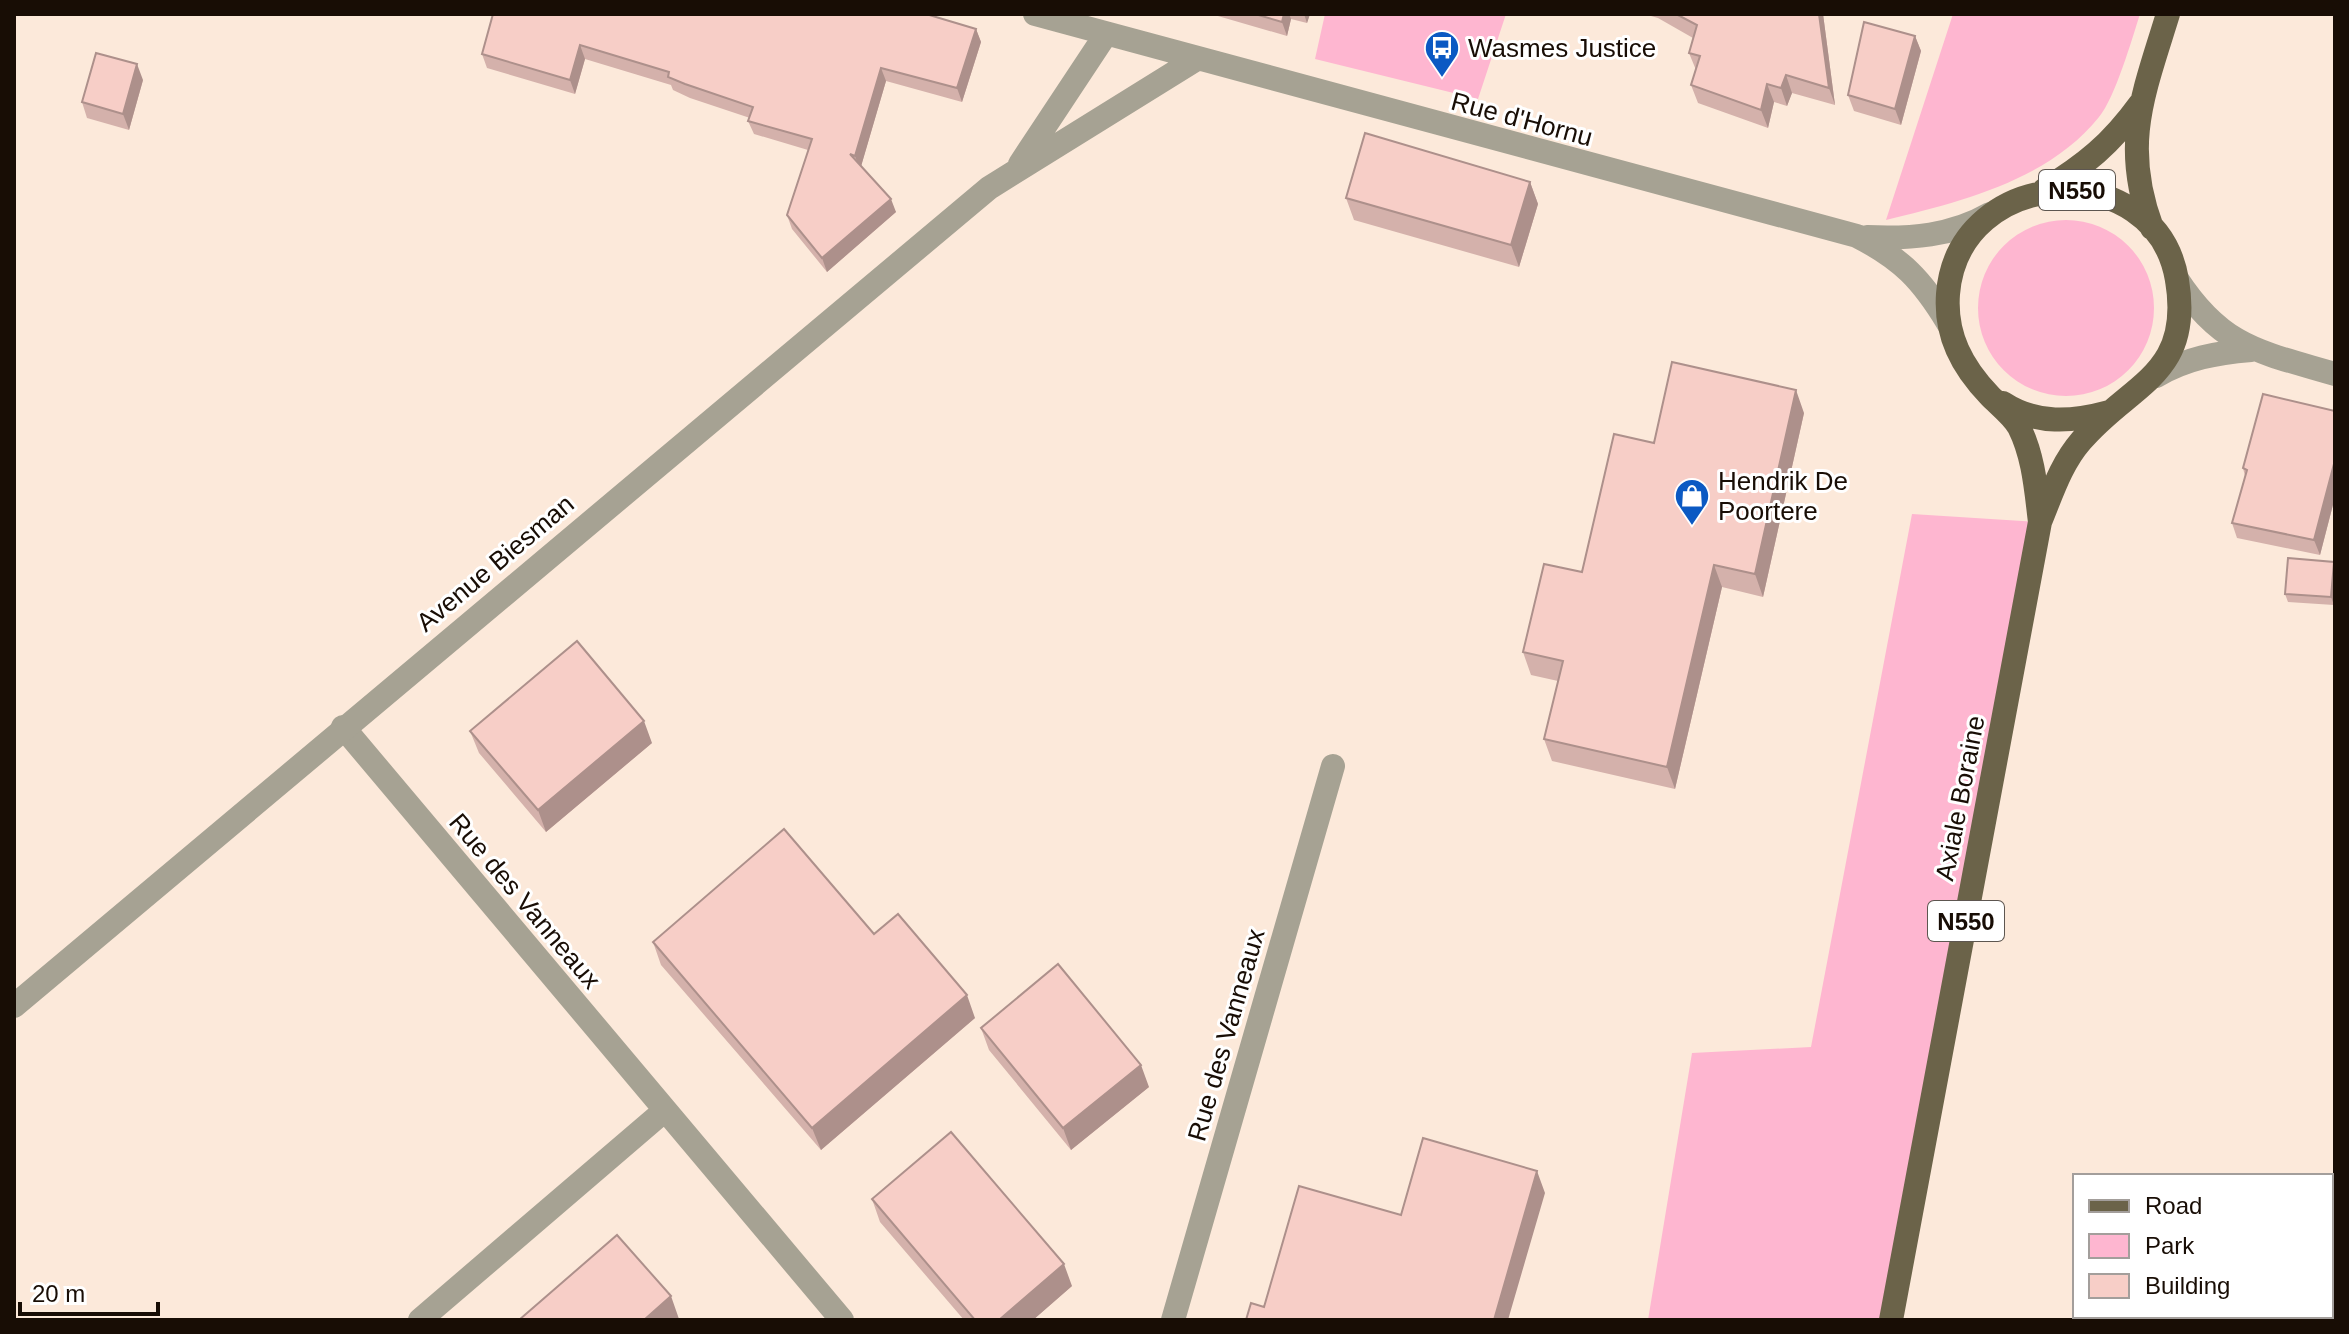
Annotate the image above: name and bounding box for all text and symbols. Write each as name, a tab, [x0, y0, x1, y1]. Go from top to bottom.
bus stop icon: Wasmes Justice	[1423, 29, 1461, 79]
place label: Wasmes Justice	[1468, 33, 1656, 63]
street label: Rue d'Hornu	[1448, 86, 1596, 152]
road number: N550	[2039, 170, 2115, 210]
place label: Hendrik De Poortere	[1718, 466, 1848, 526]
shop icon: Hendrik De Poortere	[1673, 477, 1711, 527]
street label: Avenue Biesman	[410, 488, 580, 638]
street label: Axiale Boraine	[1929, 713, 1991, 883]
street label: Rue des Vanneaux	[443, 807, 607, 995]
road number: N550	[1928, 901, 2004, 941]
street label: Rue des Vanneaux	[1181, 925, 1271, 1145]
legend	[2073, 1174, 2333, 1318]
text: Road	[2145, 1192, 2202, 1219]
text: Park	[2145, 1232, 2195, 1259]
scale bar	[20, 1266, 158, 1316]
text: Building	[2145, 1272, 2230, 1299]
text: 20 m	[32, 1280, 85, 1307]

